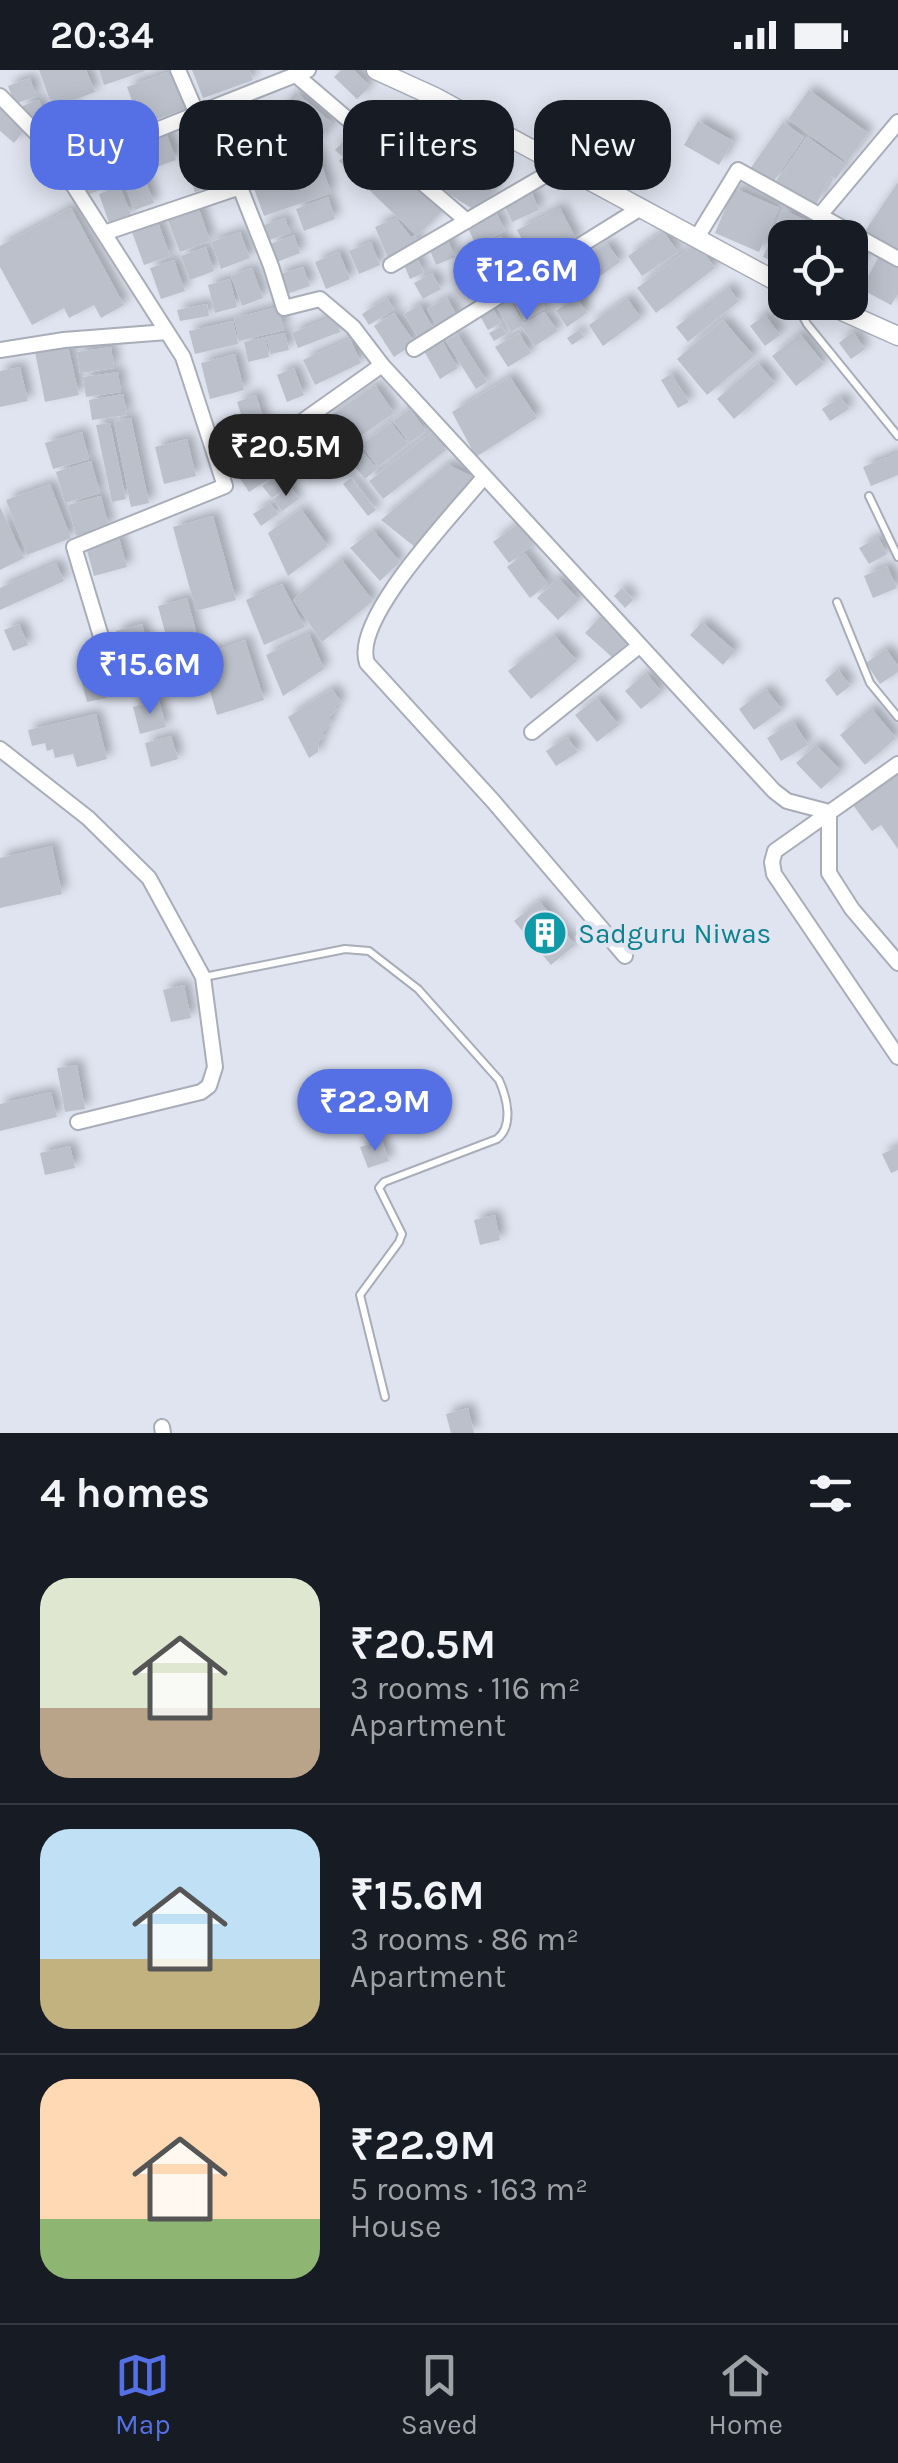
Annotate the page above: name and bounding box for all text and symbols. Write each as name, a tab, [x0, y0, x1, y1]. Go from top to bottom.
text: 20:34	[50, 13, 154, 58]
chip: Buy	[30, 100, 159, 190]
chip: Rent	[179, 100, 323, 190]
chip: Filters	[343, 100, 514, 190]
chip: New	[534, 100, 671, 190]
map controls	[768, 220, 868, 320]
button: locate	[768, 220, 868, 320]
pin: ₹12.6M	[446, 238, 608, 323]
text: ₹12.6M	[475, 252, 579, 289]
pin: ₹20.5M	[205, 414, 367, 499]
text: ₹20.5M	[230, 428, 342, 465]
pin: ₹15.6M	[69, 632, 231, 717]
text: ₹15.6M	[99, 646, 201, 683]
building icon: Sadguru Niwas	[522, 910, 568, 956]
place label: Sadguru Niwas	[578, 917, 771, 950]
pin: ₹22.9M	[294, 1069, 456, 1154]
text: ₹22.9M	[319, 1083, 431, 1120]
icon: filters	[803, 1466, 858, 1521]
text: 4 homes	[40, 1468, 210, 1518]
icon: home	[120, 1618, 240, 1738]
text: ₹20.5M	[350, 1619, 496, 1669]
text: 3 rooms · 116 m²	[350, 1670, 581, 1707]
text: Apartment	[350, 1707, 506, 1744]
icon: home	[120, 1869, 240, 1989]
text: ₹15.6M	[350, 1870, 485, 1920]
text: 3 rooms · 86 m²	[350, 1921, 579, 1958]
text: Apartment	[350, 1958, 506, 1995]
icon: home	[120, 2119, 240, 2239]
text: ₹22.9M	[350, 2120, 496, 2170]
text: 5 rooms · 163 m²	[350, 2171, 588, 2208]
text: House	[350, 2208, 442, 2245]
tab: Map	[115, 2348, 171, 2441]
tab: Saved	[401, 2348, 478, 2441]
tab: Home	[708, 2348, 783, 2441]

